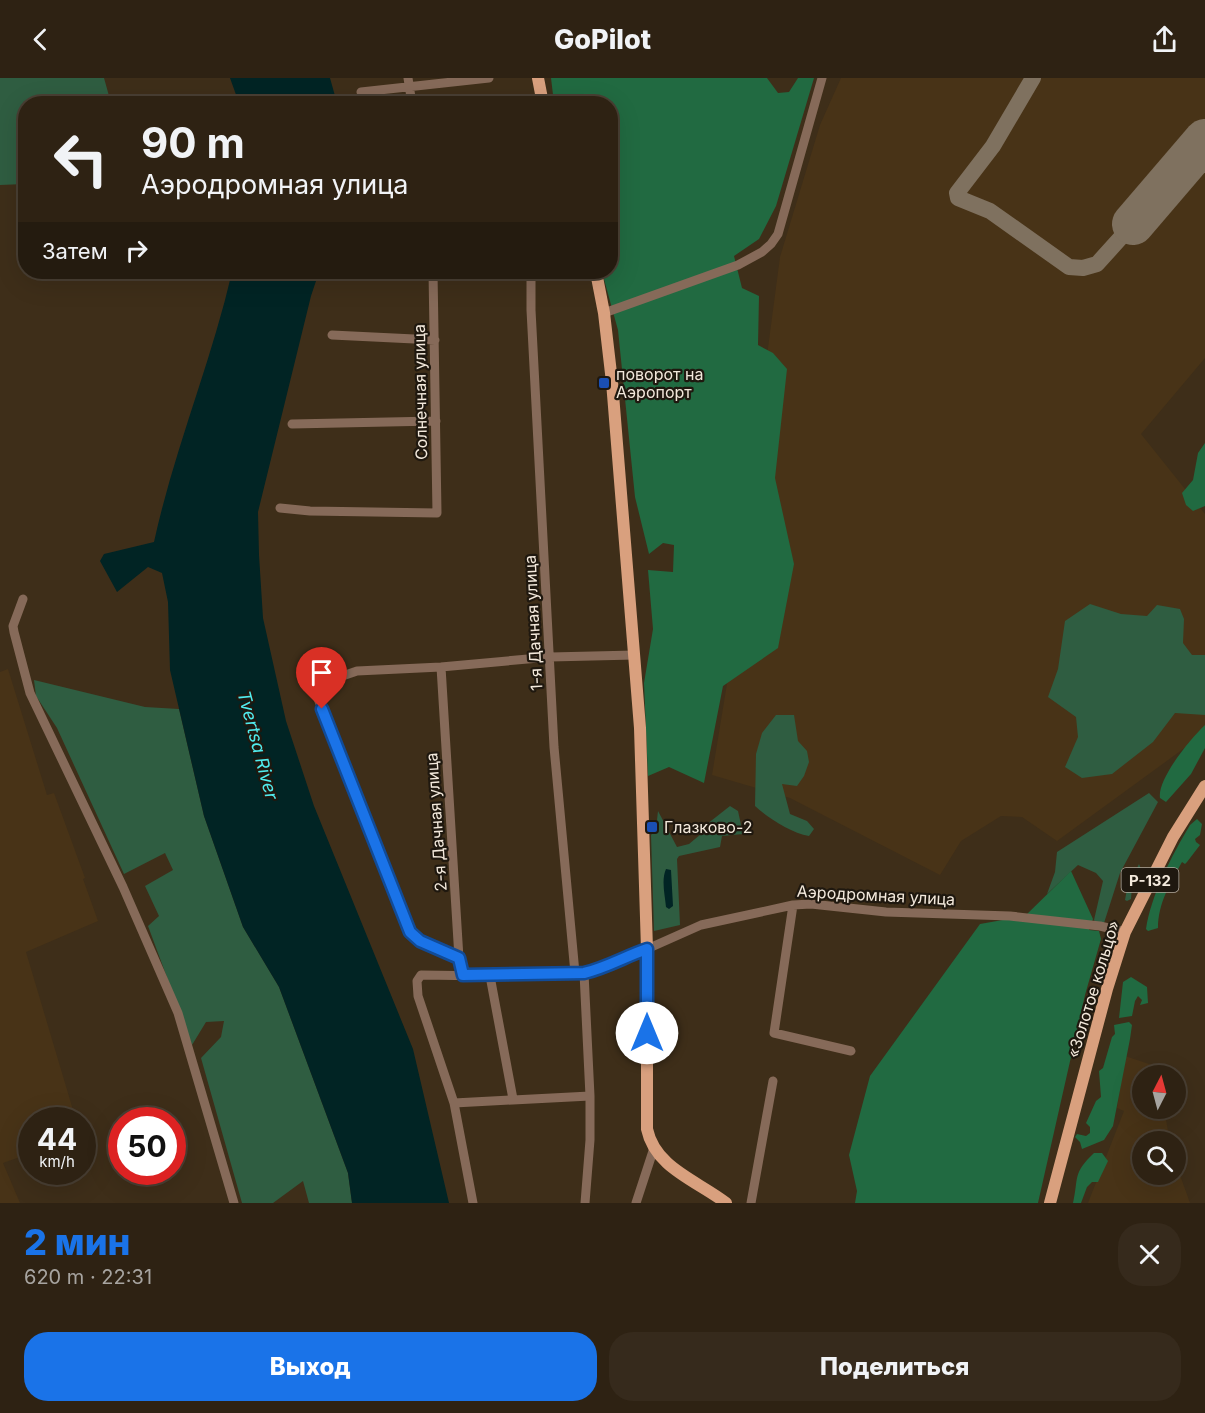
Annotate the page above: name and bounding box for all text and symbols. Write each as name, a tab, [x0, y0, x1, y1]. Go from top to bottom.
icon: back	[24, 23, 57, 56]
text: GoPilot	[554, 23, 651, 56]
icon: share	[1148, 23, 1181, 56]
text: 90 m	[141, 117, 245, 168]
icon: left	[42, 120, 120, 198]
text: Аэродромная улица	[141, 168, 409, 201]
icon: right	[120, 234, 153, 267]
text: Затем	[42, 238, 108, 264]
street label: Солнечная улица	[409, 324, 431, 460]
place label: поворот на Аэропорт	[616, 364, 703, 402]
marker: поворот на Аэропорт	[597, 376, 611, 390]
street label: 1-я Дачная улица	[519, 555, 547, 691]
pin	[296, 647, 347, 709]
icon: arrive	[305, 656, 338, 689]
water label: Tvertsa River	[233, 688, 283, 803]
street label: 2-я Дачная улица	[421, 752, 451, 892]
place label: Глазково-2	[664, 817, 752, 837]
marker: Глазково-2	[645, 820, 659, 834]
road number: Р-132	[1122, 868, 1178, 892]
street label: Аэродромная улица	[796, 881, 956, 909]
street label: «Золотое кольцо»	[1063, 918, 1123, 1060]
position arrow	[615, 1001, 679, 1065]
north arrow	[1132, 1065, 1186, 1119]
map controls	[1132, 1065, 1186, 1185]
speed limit sign: 50	[108, 1107, 186, 1185]
text: 44	[37, 1121, 77, 1157]
button: search	[1132, 1131, 1186, 1185]
text: km/h	[39, 1152, 75, 1171]
text: 2 мин	[24, 1220, 130, 1264]
button: close	[1118, 1223, 1181, 1286]
text: 620 m · 22:31	[24, 1265, 152, 1289]
button: Выход	[24, 1332, 597, 1401]
button: Поделиться	[609, 1332, 1181, 1401]

